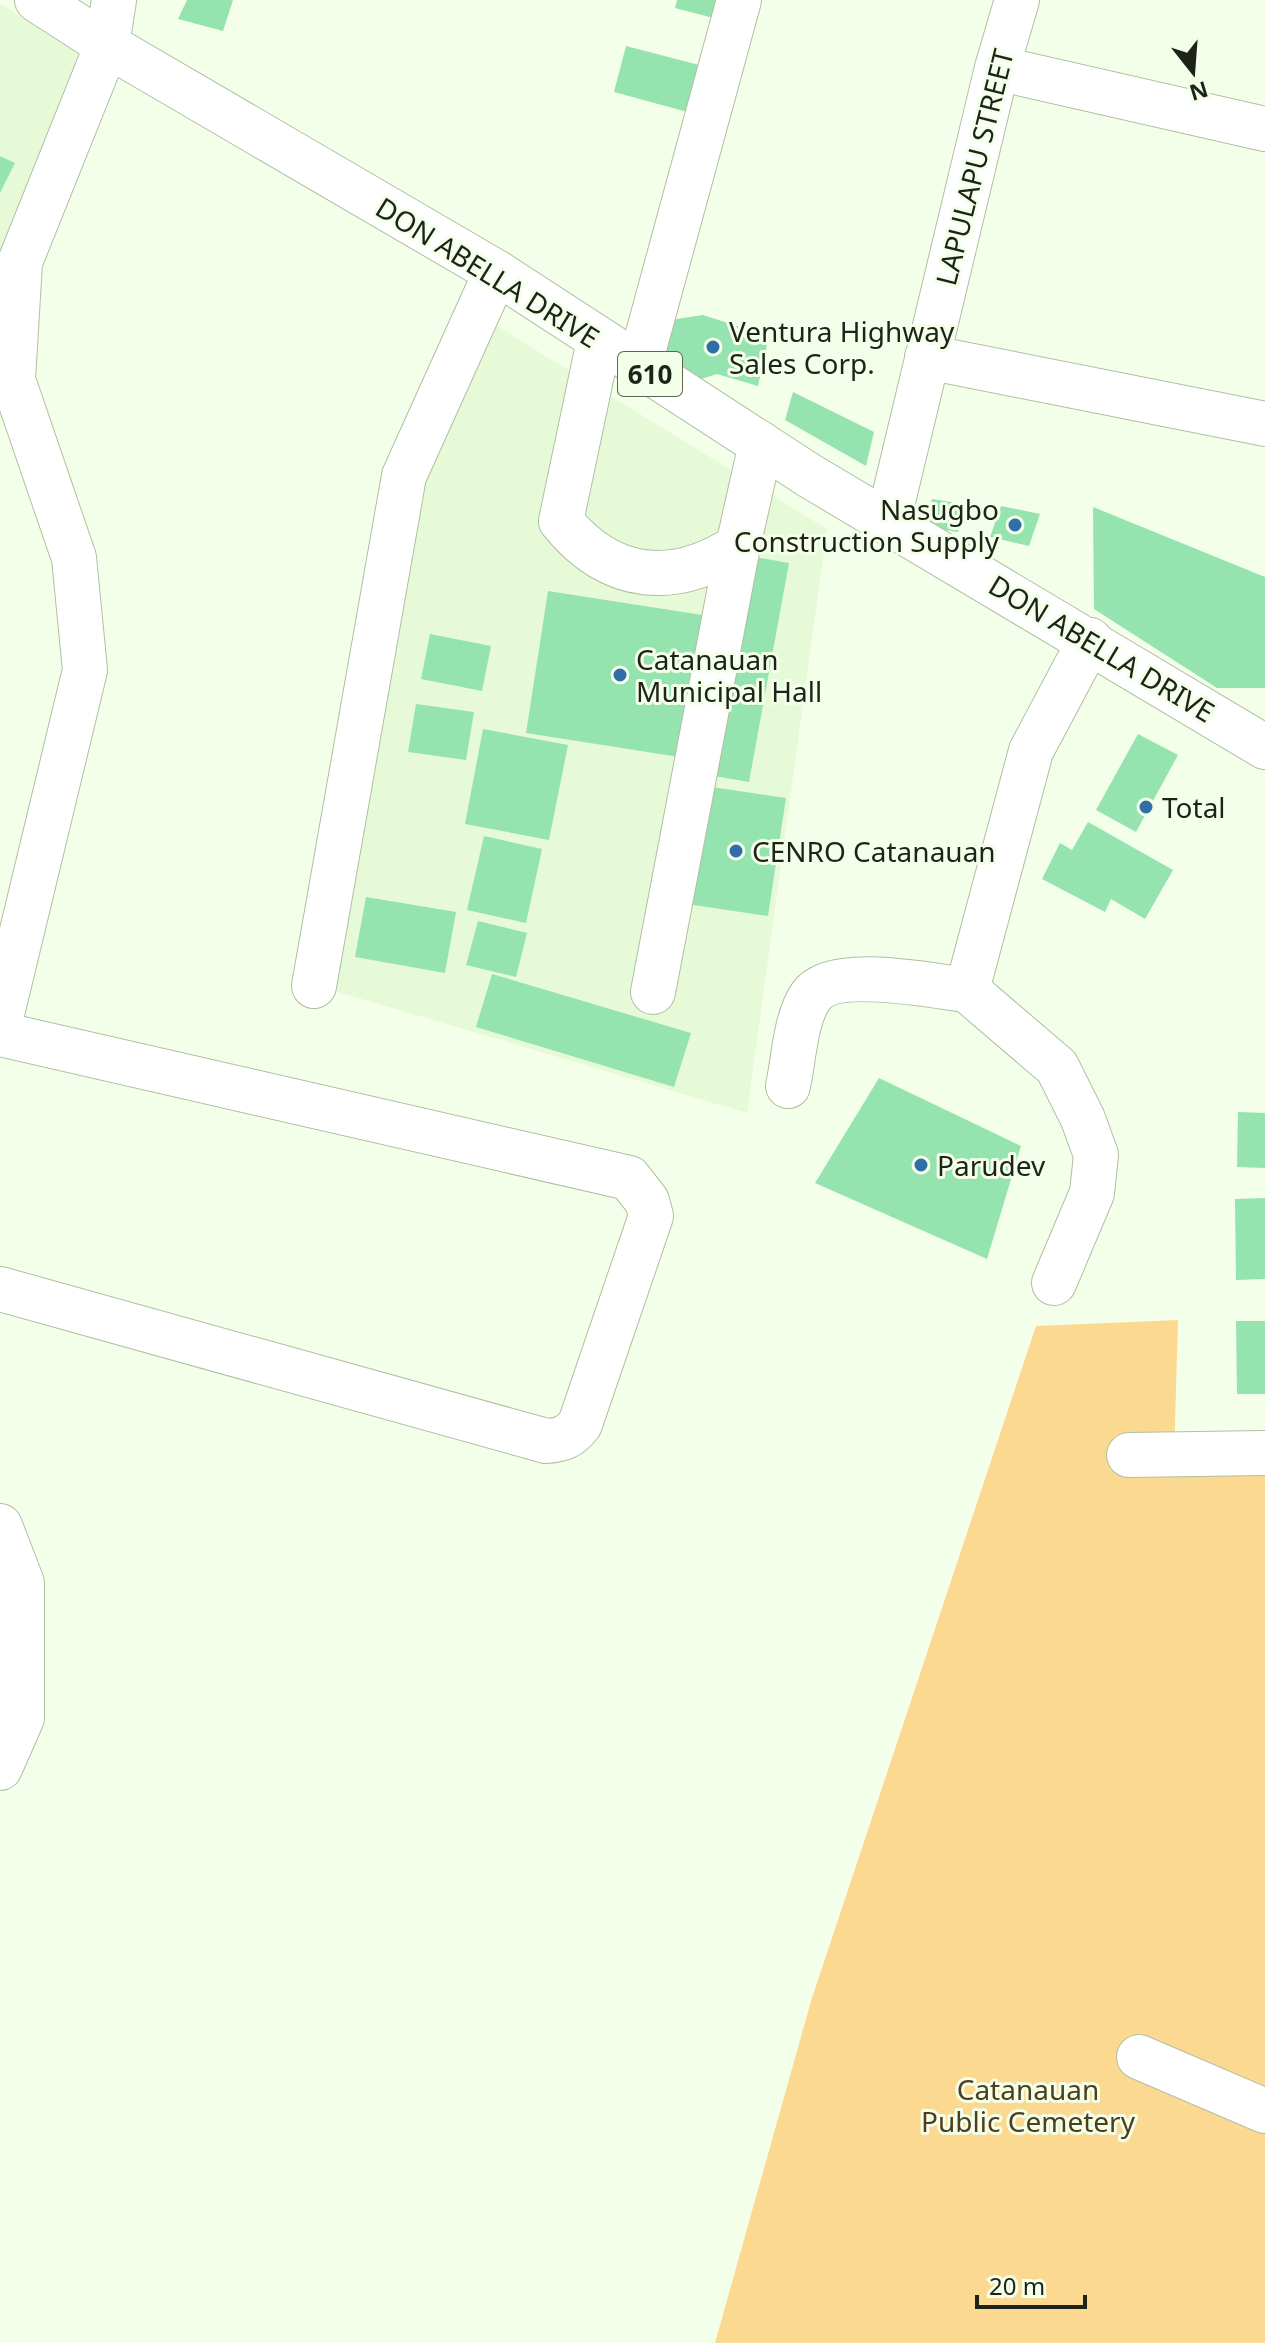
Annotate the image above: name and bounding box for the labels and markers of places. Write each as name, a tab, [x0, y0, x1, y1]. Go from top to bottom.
place label: Ventura Highway Sales Corp.	[729, 312, 955, 382]
marker: Ventura Highway Sales Corp.	[704, 338, 722, 356]
place label: Nasugbo Construction Supply	[734, 490, 1000, 560]
marker: Nasugbo Construction Supply	[1006, 516, 1024, 534]
place label: Catanauan Municipal Hall	[636, 640, 822, 710]
marker: Catanauan Municipal Hall	[611, 666, 629, 684]
place label: Total	[1162, 788, 1226, 826]
marker: Total	[1137, 798, 1155, 816]
place label: CENRO Catanauan	[752, 832, 996, 870]
marker: CENRO Catanauan	[727, 842, 745, 860]
place label: Parudev	[937, 1146, 1046, 1184]
marker: Parudev	[912, 1156, 930, 1174]

